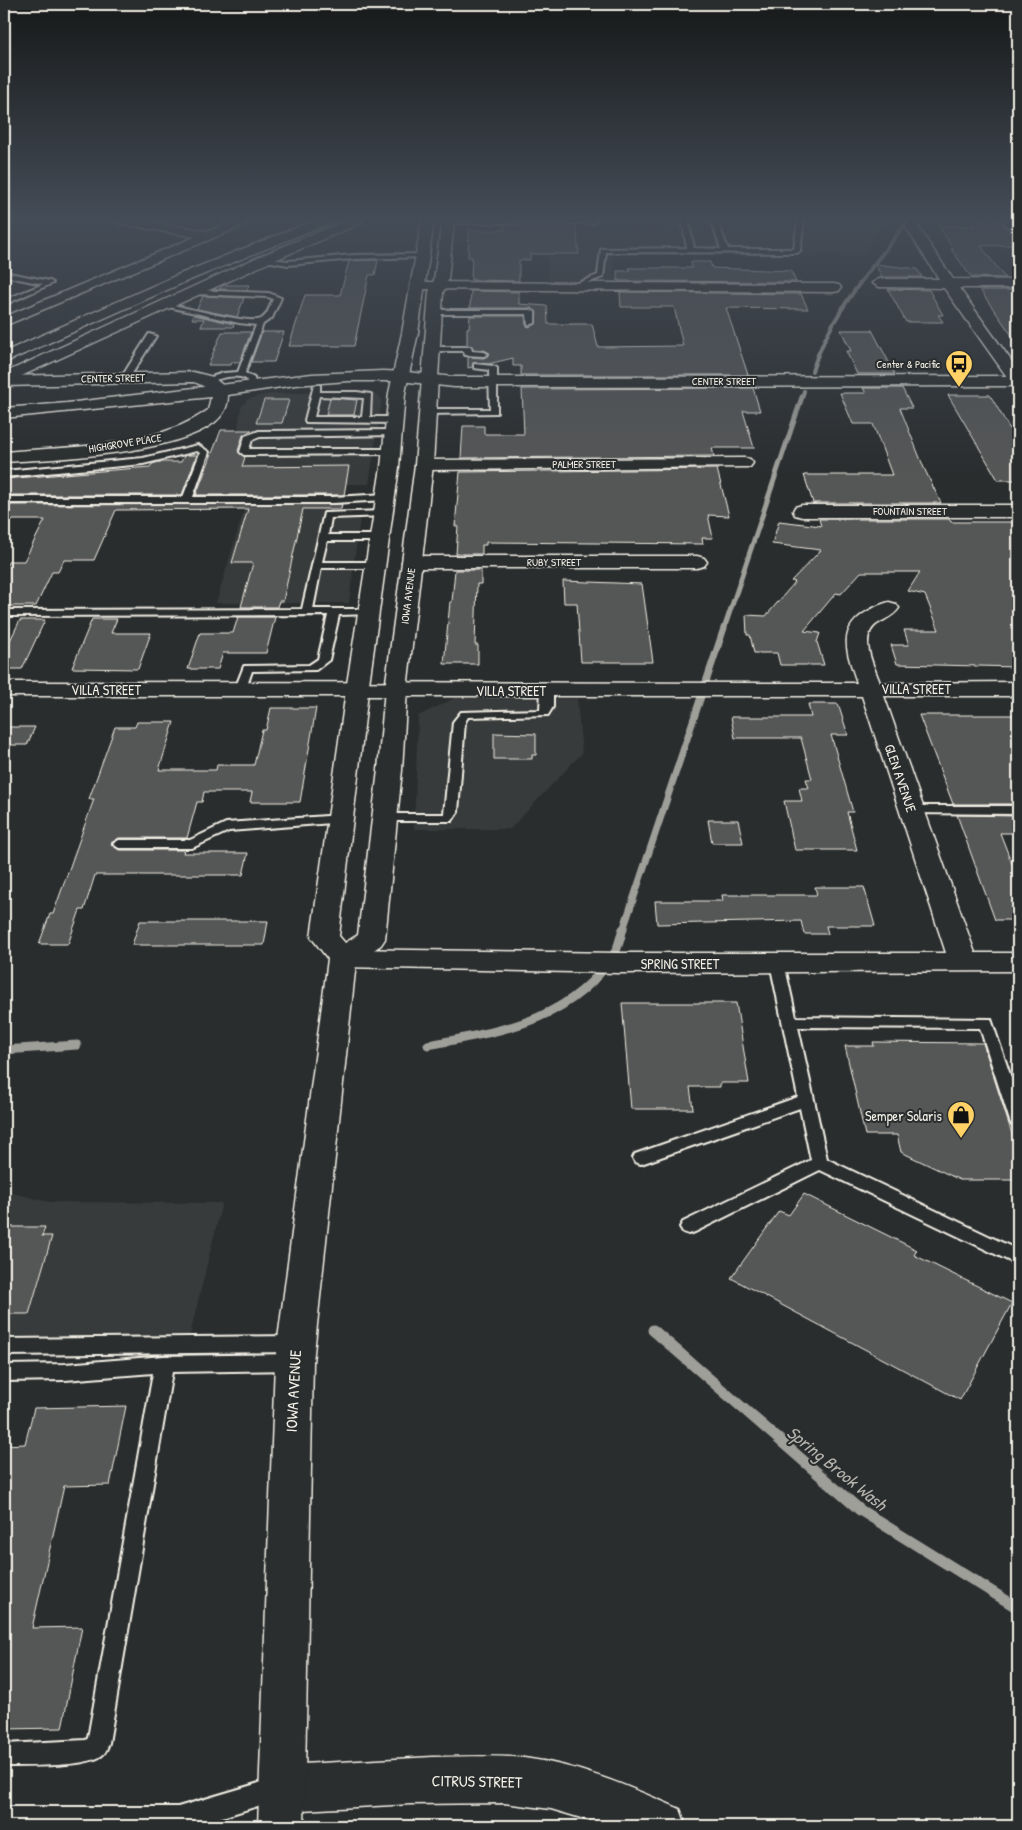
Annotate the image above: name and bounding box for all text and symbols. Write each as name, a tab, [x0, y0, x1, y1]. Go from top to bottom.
bus stop icon: Center & Pacific	[944, 349, 974, 388]
place label: Center & Pacific	[876, 357, 941, 371]
street label: CENTER STREET	[81, 370, 146, 386]
street label: CENTER STREET	[692, 374, 757, 388]
street label: HIGHGROVE PLACE	[87, 430, 163, 456]
street label: PALMER STREET	[552, 457, 617, 471]
street label: FOUNTAIN STREET	[872, 504, 948, 518]
street label: RUBY STREET	[527, 555, 582, 569]
street label: IOWA AVENUE	[398, 567, 418, 625]
street label: VILLA STREET	[881, 679, 951, 698]
street label: VILLA STREET	[71, 680, 141, 699]
street label: VILLA STREET	[476, 681, 546, 700]
street label: GLEN AVENUE	[880, 741, 922, 815]
street label: SPRING STREET	[641, 954, 720, 973]
shop icon: Semper Solaris	[946, 1100, 976, 1139]
place label: Semper Solaris	[865, 1106, 942, 1126]
street label: IOWA AVENUE	[280, 1349, 306, 1433]
water label: Spring Brook Wash	[782, 1420, 893, 1517]
street label: CITRUS STREET	[431, 1769, 523, 1793]

